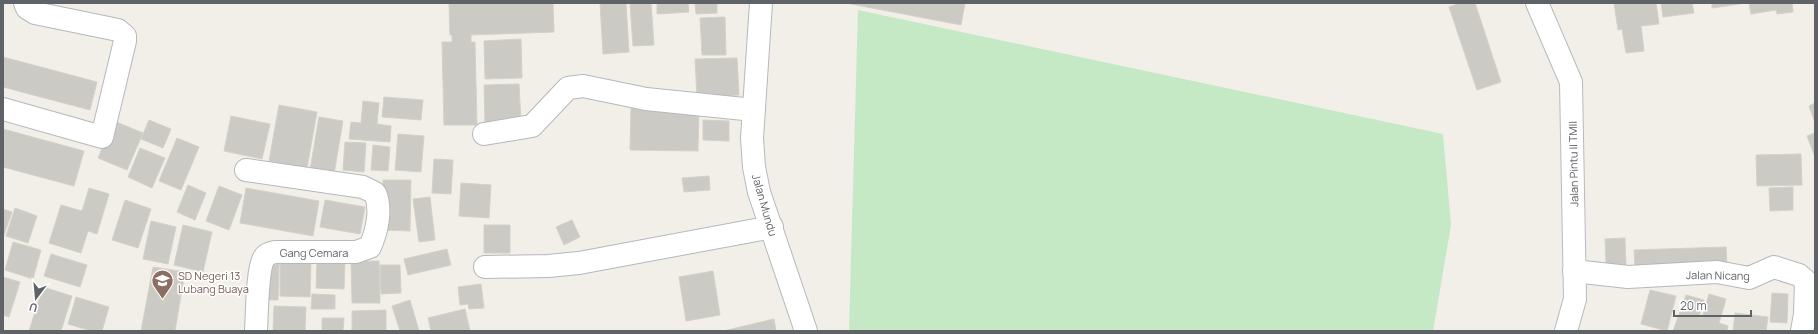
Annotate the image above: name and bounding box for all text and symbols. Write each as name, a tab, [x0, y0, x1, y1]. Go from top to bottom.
street label: Jalan Pintu II TMII	[1565, 121, 1581, 207]
street label: Jalan Mundu	[749, 172, 781, 238]
street label: Gang Cemara	[280, 245, 348, 260]
street label: Jalan Nicang	[1686, 267, 1750, 283]
school or university icon: SD Negeri 13 Lubang Buaya	[150, 268, 176, 301]
place label: SD Negeri 13 Lubang Buaya	[178, 268, 249, 296]
north arrow	[16, 278, 56, 318]
scale bar	[1674, 292, 1751, 318]
text: 20 m	[1680, 297, 1707, 314]
text: U	[27, 300, 39, 316]

